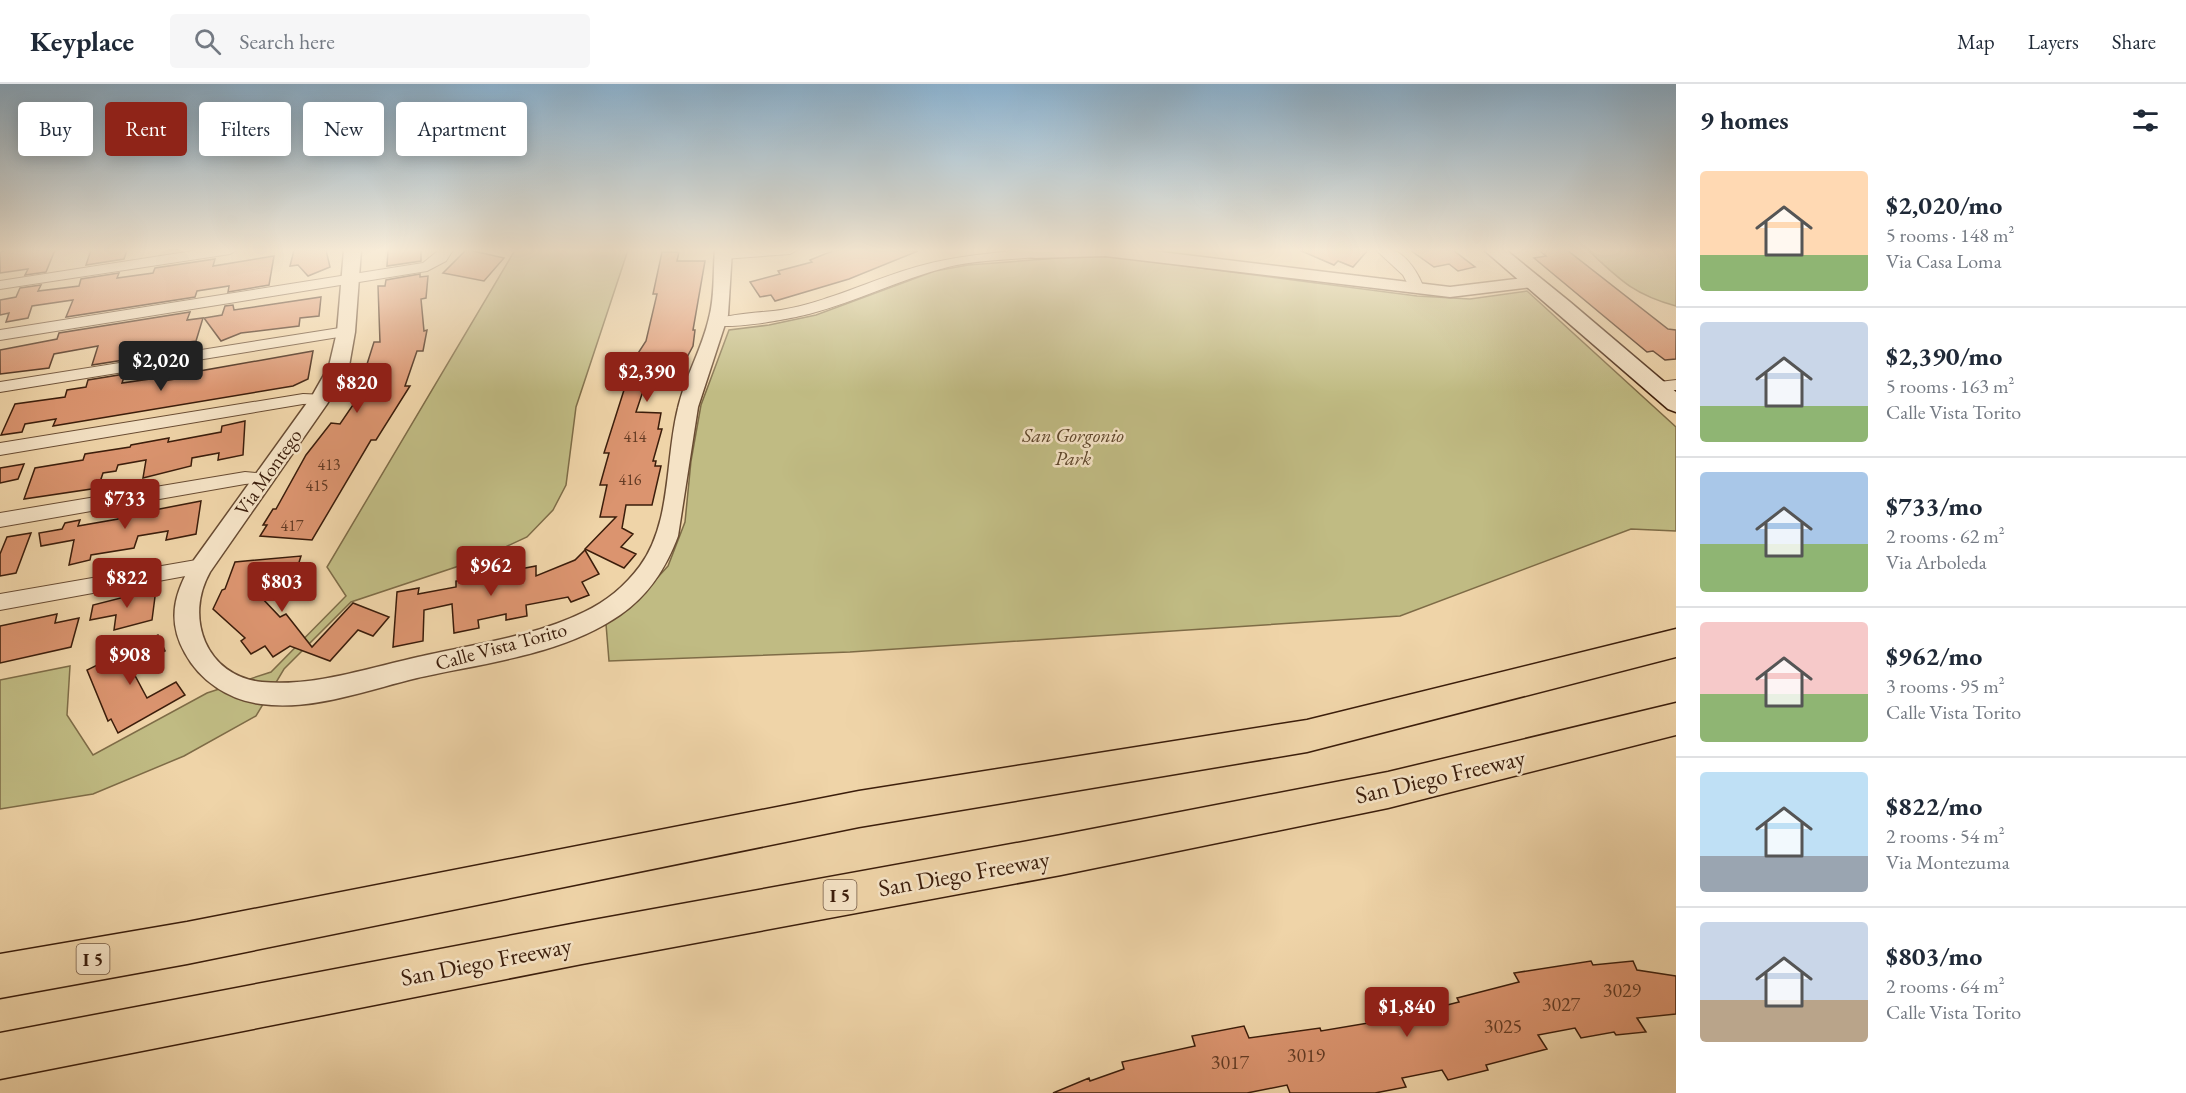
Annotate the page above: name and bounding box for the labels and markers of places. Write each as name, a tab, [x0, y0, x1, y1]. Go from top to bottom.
pin: $2,020	[112, 341, 210, 392]
pin: $2,390	[598, 352, 696, 403]
pin: $820	[321, 363, 393, 414]
pin: $733	[89, 479, 161, 530]
pin: $962	[455, 546, 527, 597]
pin: $822	[91, 558, 163, 609]
pin: $803	[246, 562, 318, 613]
pin: $908	[94, 635, 166, 686]
pin: $1,840	[1358, 987, 1456, 1038]

